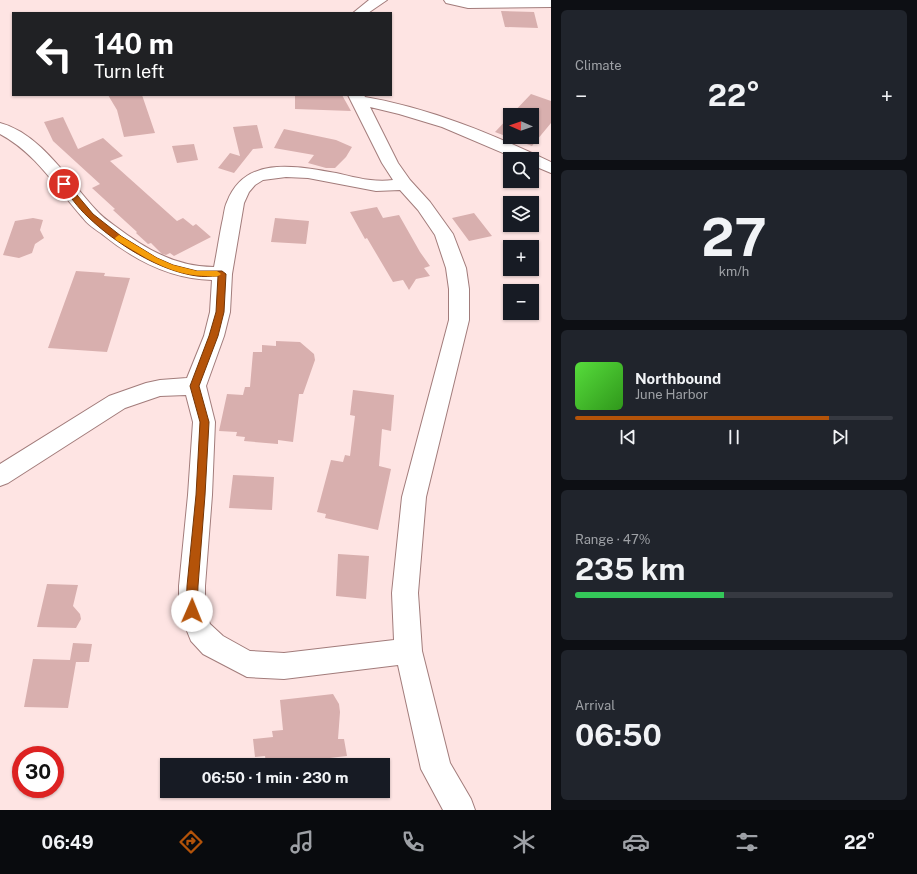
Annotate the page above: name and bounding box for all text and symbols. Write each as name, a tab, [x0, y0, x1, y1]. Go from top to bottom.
text: 140 m	[94, 27, 174, 60]
icon: left	[28, 28, 80, 80]
text: Climate	[575, 58, 622, 73]
text: Turn left	[94, 61, 164, 82]
text: 22°	[708, 77, 760, 113]
text: −	[575, 83, 587, 109]
text: +	[881, 83, 893, 109]
north arrow	[503, 108, 539, 144]
map controls	[503, 108, 539, 320]
button: search	[503, 152, 539, 188]
pin	[47, 167, 81, 201]
icon: arrive	[53, 173, 75, 195]
button: layers	[503, 196, 539, 232]
text: 27	[701, 207, 767, 268]
button: +	[503, 240, 539, 276]
text: km/h	[719, 264, 749, 279]
button: −	[503, 284, 539, 320]
text: Northbound	[635, 370, 721, 387]
text: June Harbor	[635, 387, 708, 402]
icon: previous	[617, 426, 639, 448]
icon: pause	[723, 426, 745, 448]
icon: next	[829, 426, 851, 448]
text: Range · 47%	[575, 532, 650, 547]
text: 235 km	[575, 551, 685, 587]
position arrow	[171, 590, 213, 632]
text: Arrival	[575, 698, 615, 713]
text: 06:50	[575, 717, 662, 753]
speed limit sign: 30	[12, 746, 64, 798]
text: 06:50 · 1 min · 230 m	[202, 769, 348, 786]
icon: directions	[177, 828, 205, 856]
icon: music	[288, 828, 316, 856]
icon: phone	[399, 828, 427, 856]
icon: climate	[510, 828, 538, 856]
icon: car	[622, 828, 650, 856]
icon: filters	[733, 828, 761, 856]
text: 06:49	[42, 832, 94, 853]
text: 22°	[844, 832, 875, 853]

